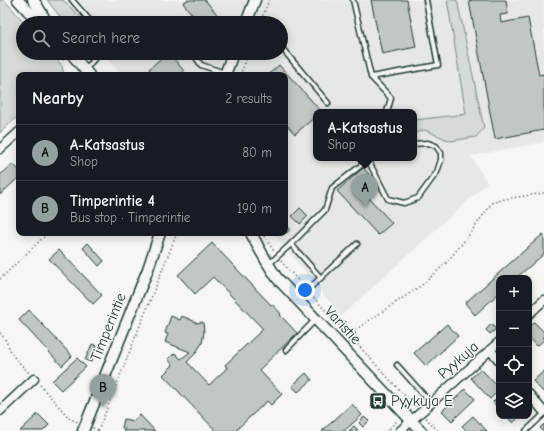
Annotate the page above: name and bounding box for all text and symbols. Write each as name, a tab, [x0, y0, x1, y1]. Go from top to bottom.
search box	[16, 16, 288, 60]
icon: search	[30, 27, 52, 49]
text: Search here	[62, 29, 140, 47]
text: Nearby	[32, 89, 83, 108]
text: 2 results	[225, 91, 272, 106]
popup	[313, 109, 417, 161]
text: A-Katsastus	[328, 119, 402, 137]
text: A-Katsastus	[70, 136, 145, 154]
text: Shop	[328, 137, 356, 152]
text: A	[41, 145, 49, 160]
text: 80 m	[242, 145, 272, 160]
text: Shop	[70, 154, 98, 169]
pin: A	[352, 174, 378, 207]
text: Timperintie 4	[70, 192, 155, 210]
text: B	[41, 201, 49, 216]
text: 190 m	[237, 201, 272, 216]
text: Bus stop · Timperintie	[70, 210, 190, 225]
map controls	[496, 275, 532, 419]
button: +	[496, 275, 532, 311]
your location	[295, 280, 315, 300]
street label: Timperintie	[86, 290, 130, 364]
street label: Varistie	[321, 302, 366, 348]
button: −	[496, 311, 532, 347]
street label: Pyykuja	[434, 337, 482, 383]
button: locate	[496, 347, 532, 383]
pin: B	[90, 374, 116, 407]
button: layers	[496, 383, 532, 419]
bus stop icon: Pyykuja E	[368, 391, 388, 411]
place label: Pyykuja E	[391, 392, 453, 410]

